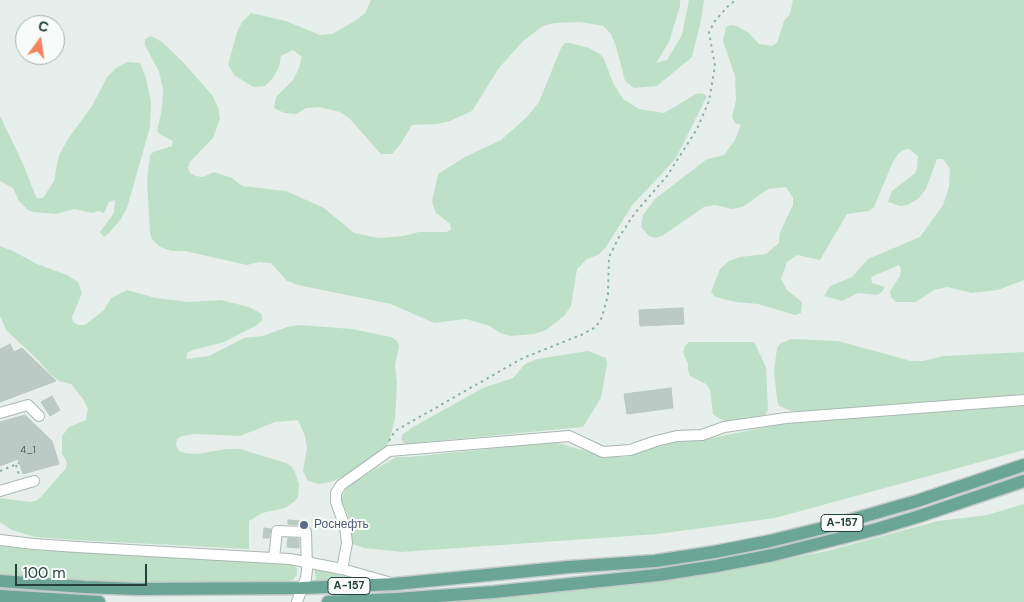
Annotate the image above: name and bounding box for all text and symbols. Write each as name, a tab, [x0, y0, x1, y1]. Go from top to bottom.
north arrow	[15, 15, 65, 65]
text: С	[36, 16, 50, 36]
house number: 4_1	[20, 444, 36, 456]
road number: А-157	[821, 514, 863, 532]
place label: Роснефть	[314, 518, 369, 532]
marker: Роснефть	[298, 519, 310, 531]
scale bar	[18, 554, 150, 586]
text: 100 m	[23, 563, 66, 583]
road number: А-157	[328, 578, 370, 594]

